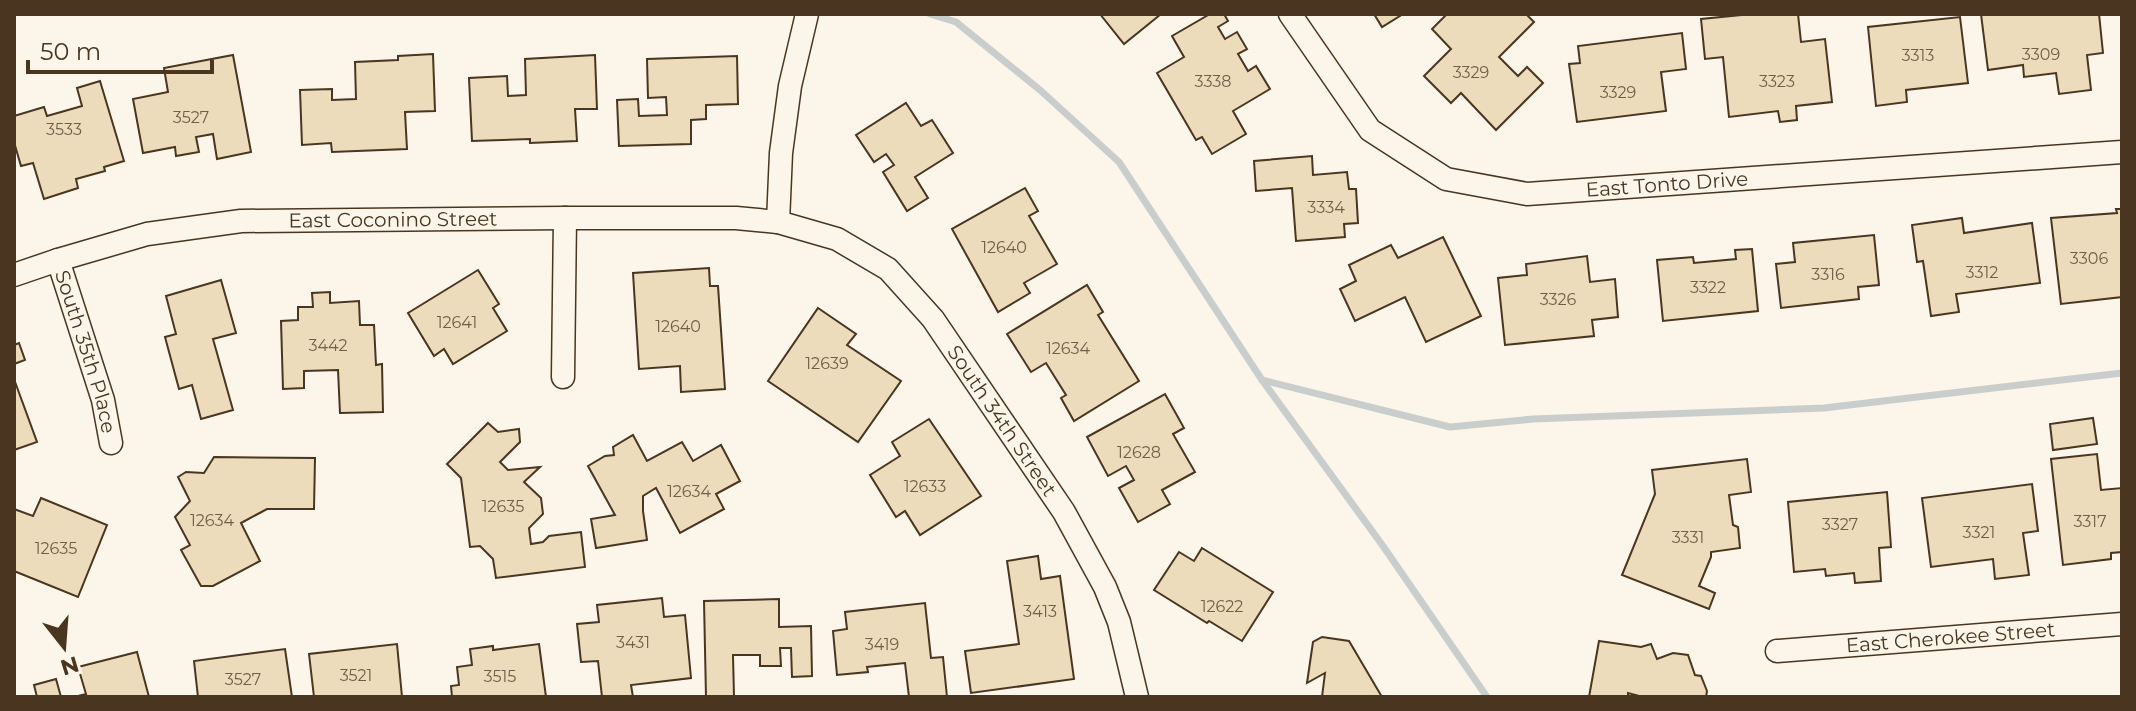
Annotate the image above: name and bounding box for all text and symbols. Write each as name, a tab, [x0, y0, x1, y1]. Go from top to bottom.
scale bar	[28, 24, 212, 74]
text: 50 m	[40, 37, 101, 66]
house number: 3309	[2022, 45, 2060, 64]
house number: 3313	[1902, 46, 1934, 65]
house number: 3329	[1453, 63, 1489, 82]
house number: 3338	[1194, 72, 1232, 91]
house number: 3323	[1759, 72, 1795, 91]
house number: 3329	[1600, 83, 1636, 102]
house number: 3527	[173, 108, 209, 127]
house number: 3533	[46, 120, 82, 139]
street label: East Tonto Drive	[1585, 166, 1749, 202]
house number: 3334	[1307, 198, 1345, 217]
street label: East Coconino Street	[288, 207, 497, 233]
house number: 12640	[981, 238, 1027, 257]
house number: 3306	[2070, 249, 2108, 268]
house number: 3312	[1966, 263, 1998, 282]
house number: 3316	[1811, 265, 1845, 284]
street label: South 35th Place	[50, 267, 121, 435]
house number: 3322	[1690, 278, 1726, 297]
house number: 3326	[1540, 290, 1577, 309]
house number: 12641	[437, 313, 477, 332]
house number: 12640	[655, 317, 701, 336]
house number: 3442	[308, 336, 348, 355]
house number: 12634	[1046, 339, 1091, 358]
street label: South 34th Street	[942, 341, 1062, 501]
house number: 12639	[805, 354, 849, 373]
house number: 12628	[1117, 443, 1161, 462]
house number: 12633	[904, 477, 946, 496]
house number: 12634	[667, 482, 712, 501]
house number: 12635	[482, 497, 524, 516]
house number: 12634	[190, 511, 235, 530]
house number: 3317	[2073, 512, 2107, 531]
house number: 3327	[1822, 515, 1858, 534]
house number: 3321	[1963, 523, 1995, 542]
house number: 3331	[1672, 528, 1704, 547]
house number: 12635	[35, 539, 77, 558]
house number: 12622	[1201, 597, 1243, 616]
house number: 3413	[1023, 602, 1057, 621]
north arrow	[24, 607, 104, 687]
street label: East Cherokee Street	[1845, 617, 2056, 658]
house number: 3431	[616, 633, 650, 652]
house number: 3419	[865, 635, 899, 654]
text: N	[57, 650, 82, 681]
house number: 3521	[340, 666, 372, 685]
house number: 3515	[484, 667, 516, 686]
house number: 3527	[225, 670, 261, 689]

